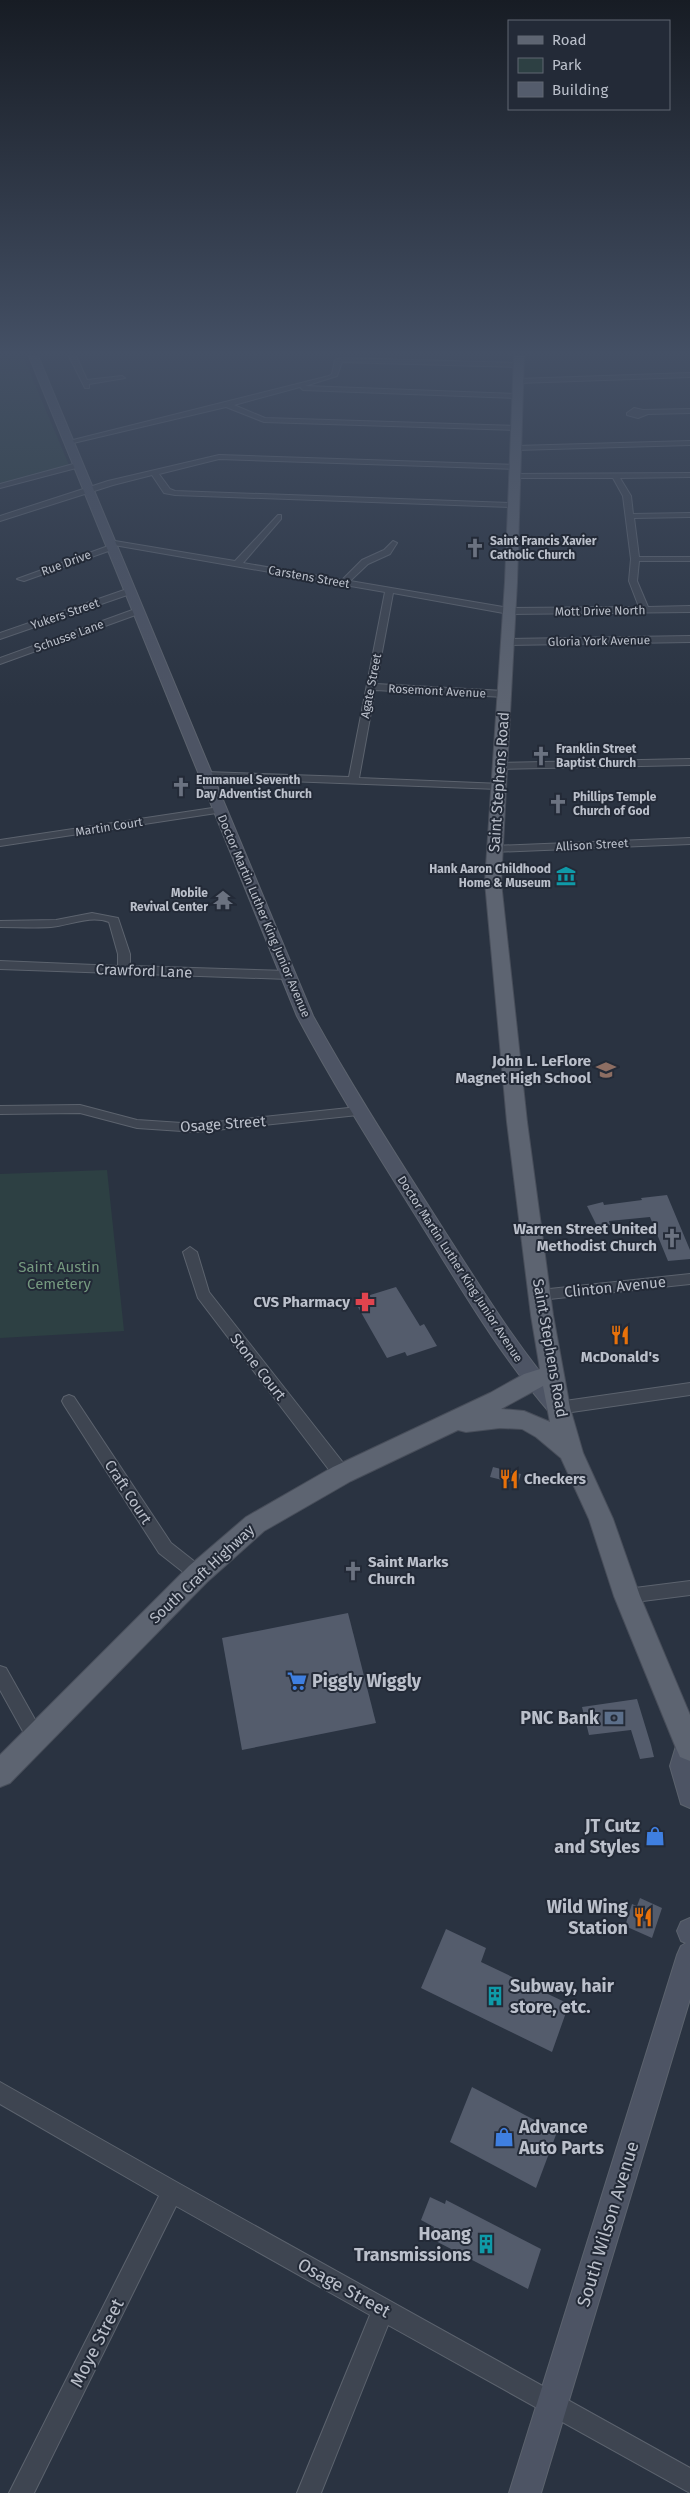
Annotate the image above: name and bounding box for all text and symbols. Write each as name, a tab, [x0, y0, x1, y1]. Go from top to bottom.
legend	[508, 20, 670, 110]
text: Road	[552, 31, 587, 49]
text: Park	[552, 56, 582, 74]
text: Building	[552, 81, 608, 99]
place label: Saint Francis Xavier Catholic Church	[490, 534, 597, 562]
church icon: Saint Francis Xavier Catholic Church	[464, 537, 486, 559]
street label: Rue Drive	[39, 548, 93, 578]
street label: Carstens Street	[267, 563, 351, 591]
street label: Yukers Street	[29, 596, 102, 632]
street label: Mott Drive North	[555, 603, 645, 619]
street label: Schusse Lane	[32, 617, 106, 655]
street label: Gloria York Avenue	[548, 633, 650, 649]
street label: Agate Street	[358, 652, 384, 720]
street label: Rosemont Avenue	[388, 681, 486, 701]
street label: Saint Stephens Road	[485, 711, 513, 853]
place label: Franklin Street Baptist Church	[556, 742, 637, 770]
church icon: Franklin Street Baptist Church	[530, 745, 552, 767]
place label: Emmanuel Seventh Day Adventist Church	[196, 773, 312, 801]
church icon: Emmanuel Seventh Day Adventist Church	[170, 776, 192, 798]
place label: Phillips Temple Church of God	[573, 790, 657, 818]
church icon: Phillips Temple Church of God	[547, 793, 569, 815]
street label: Doctor Martin Luther King Junior Avenue	[215, 812, 313, 1020]
street label: Martin Court	[74, 815, 144, 839]
street label: Allison Street	[555, 836, 629, 854]
place label: Hank Aaron Childhood Home & Museum	[429, 862, 551, 890]
museum icon: Hank Aaron Childhood Home & Museum	[555, 865, 577, 887]
place label: Mobile Revival Center	[130, 886, 208, 914]
temple icon: Mobile Revival Center	[212, 889, 234, 911]
street label: Crawford Lane	[95, 960, 193, 982]
place label: John L. LeFlore Magnet High School	[456, 1052, 592, 1087]
school or university icon: John L. LeFlore Magnet High School	[595, 1059, 617, 1081]
street label: Osage Street	[180, 1112, 267, 1136]
street label: Doctor Martin Luther King Junior Avenue	[394, 1173, 526, 1365]
place label: Warren Street United Methodist Church	[513, 1220, 657, 1255]
church icon: Warren Street United Methodist Church	[661, 1227, 683, 1249]
park label: Saint Austin Cemetery	[18, 1258, 100, 1293]
street label: Clinton Avenue	[563, 1273, 667, 1301]
street label: Saint Stephens Road	[529, 1277, 571, 1419]
pharmacy icon: CVS Pharmacy	[354, 1291, 376, 1313]
place label: CVS Pharmacy	[253, 1293, 350, 1311]
restaurant icon: McDonald's	[609, 1324, 631, 1346]
street label: Stone Court	[226, 1330, 290, 1404]
place label: McDonald's	[581, 1348, 659, 1366]
street label: Craft Court	[101, 1457, 156, 1528]
restaurant icon: Checkers	[498, 1468, 520, 1490]
place label: Checkers	[524, 1470, 586, 1488]
street label: South Craft Highway	[146, 1520, 259, 1627]
place label: Saint Marks Church	[368, 1553, 449, 1588]
church icon: Saint Marks Church	[342, 1560, 364, 1582]
supermarket icon: Piggly Wiggly	[286, 1670, 308, 1692]
place label: Piggly Wiggly	[312, 1670, 422, 1692]
place label: PNC Bank	[520, 1707, 600, 1729]
bank icon: PNC Bank	[603, 1707, 625, 1729]
place label: JT Cutz and Styles	[554, 1815, 640, 1858]
shop icon: JT Cutz and Styles	[644, 1825, 666, 1847]
place label: Wild Wing Station	[547, 1896, 628, 1939]
restaurant icon: Wild Wing Station	[632, 1906, 654, 1928]
place label: Subway, hair store, etc.	[510, 1975, 615, 2018]
building icon: Subway, hair store, etc.	[484, 1985, 506, 2007]
place label: Advance Auto Parts	[518, 2116, 604, 2159]
shop icon: Advance Auto Parts	[493, 2126, 515, 2148]
street label: South Wilson Avenue	[572, 2139, 644, 2309]
place label: Hoang Transmissions	[354, 2223, 471, 2266]
building icon: Hoang Transmissions	[475, 2233, 497, 2255]
street label: Osage Street	[294, 2253, 395, 2323]
street label: Moye Street	[65, 2295, 129, 2391]

